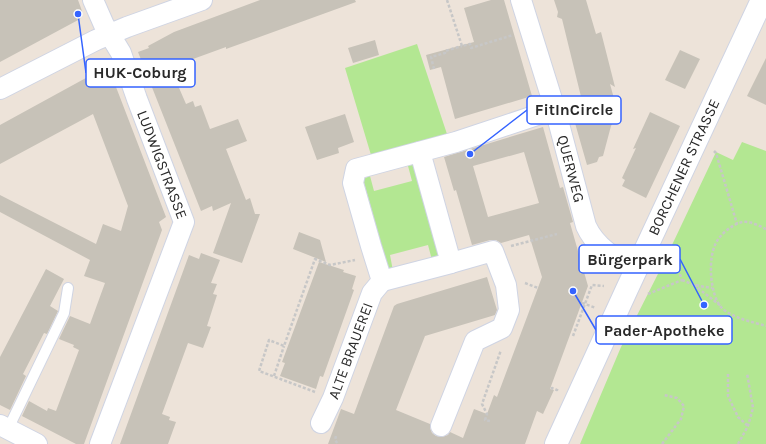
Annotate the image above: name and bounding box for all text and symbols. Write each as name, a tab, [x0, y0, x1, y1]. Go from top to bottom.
callout: HUK-Coburg	[86, 59, 195, 87]
text: HUK-Coburg	[93, 63, 187, 82]
callout: FitInCircle	[527, 96, 621, 124]
street label: BORCHENER STRASSE	[644, 96, 723, 238]
text: FitInCircle	[535, 100, 613, 119]
street label: LUDWIGSTRASSE	[133, 108, 191, 222]
street label: QUERWEG	[553, 133, 588, 204]
callout: Bürgerpark	[579, 245, 680, 273]
text: Bürgerpark	[587, 250, 673, 269]
street label: ALTE BRAUEREI	[324, 300, 377, 402]
callout: Pader-Apotheke	[596, 316, 732, 344]
text: Pader-Apotheke	[604, 321, 724, 340]

